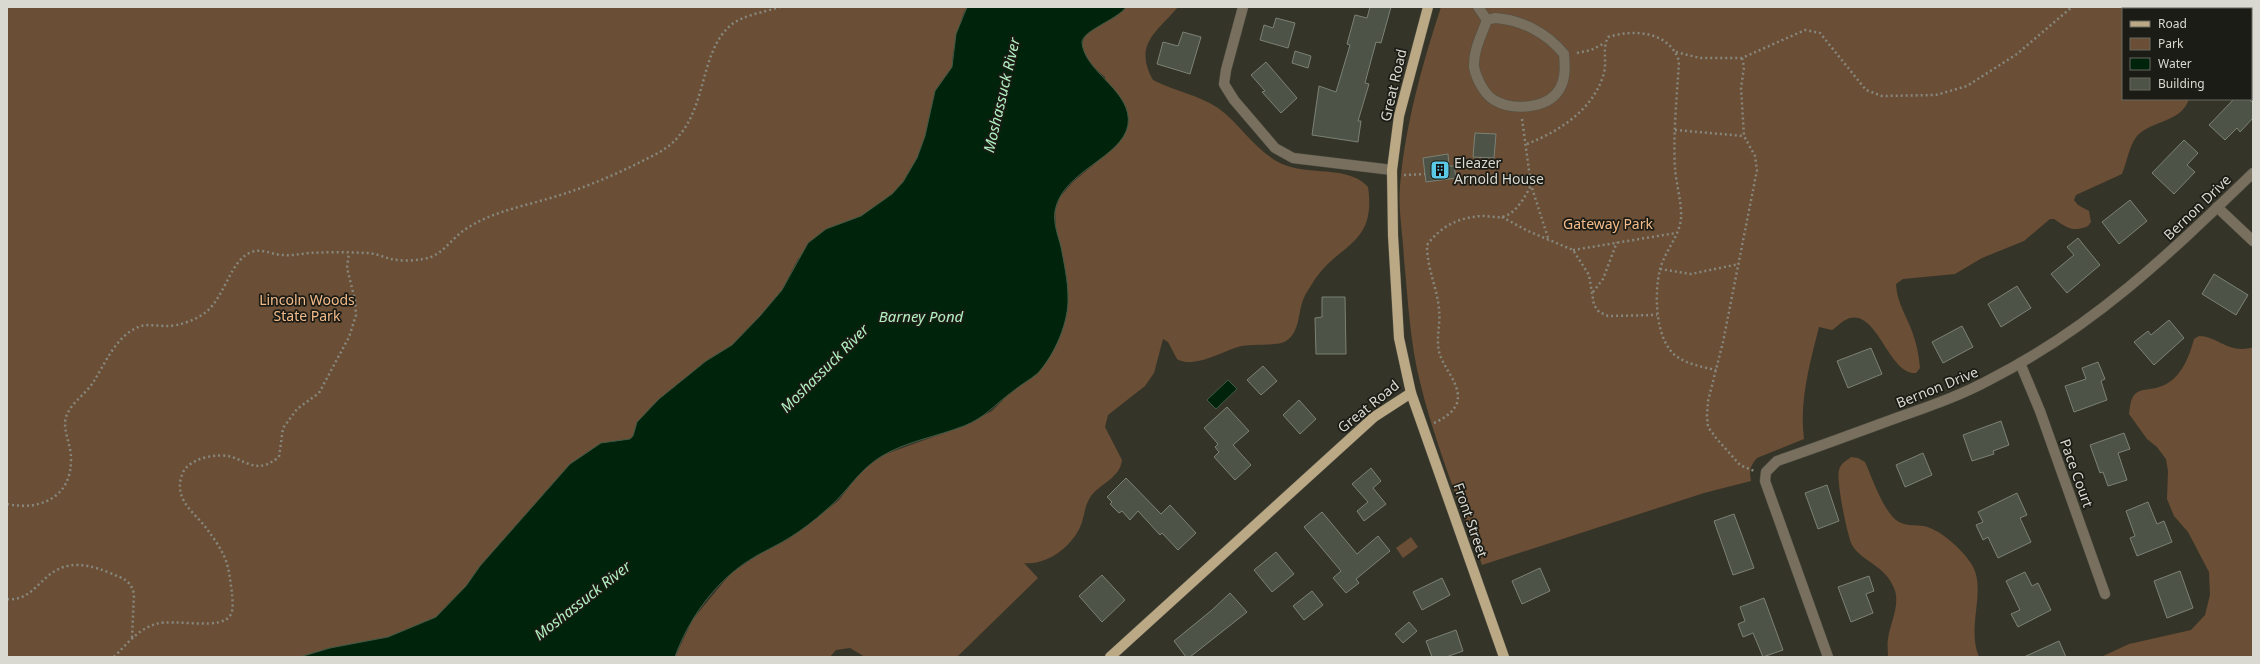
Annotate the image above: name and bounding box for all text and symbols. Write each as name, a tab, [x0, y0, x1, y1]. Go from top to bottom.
legend	[2122, 8, 2252, 100]
text: Road	[2158, 15, 2187, 32]
water label: Moshassuck River	[978, 35, 1024, 154]
text: Park	[2158, 35, 2184, 52]
street label: Great Road	[1375, 47, 1411, 123]
text: Water	[2158, 55, 2192, 72]
text: Building	[2158, 75, 2205, 92]
place label: Eleazer Arnold House	[1454, 153, 1544, 188]
building icon: Eleazer Arnold House	[1429, 159, 1451, 181]
street label: Bernon Drive	[2159, 170, 2235, 244]
park label: Gateway Park	[1563, 214, 1653, 233]
park label: Lincoln Woods State Park	[259, 290, 355, 325]
water label: Barney Pond	[879, 306, 964, 326]
water label: Moshassuck River	[775, 319, 873, 417]
street label: Bernon Drive	[1893, 362, 1981, 412]
street label: Great Road	[1333, 375, 1403, 437]
street label: Pace Court	[2056, 436, 2098, 510]
street label: Front Street	[1449, 480, 1493, 560]
water label: Moshassuck River	[530, 555, 635, 644]

